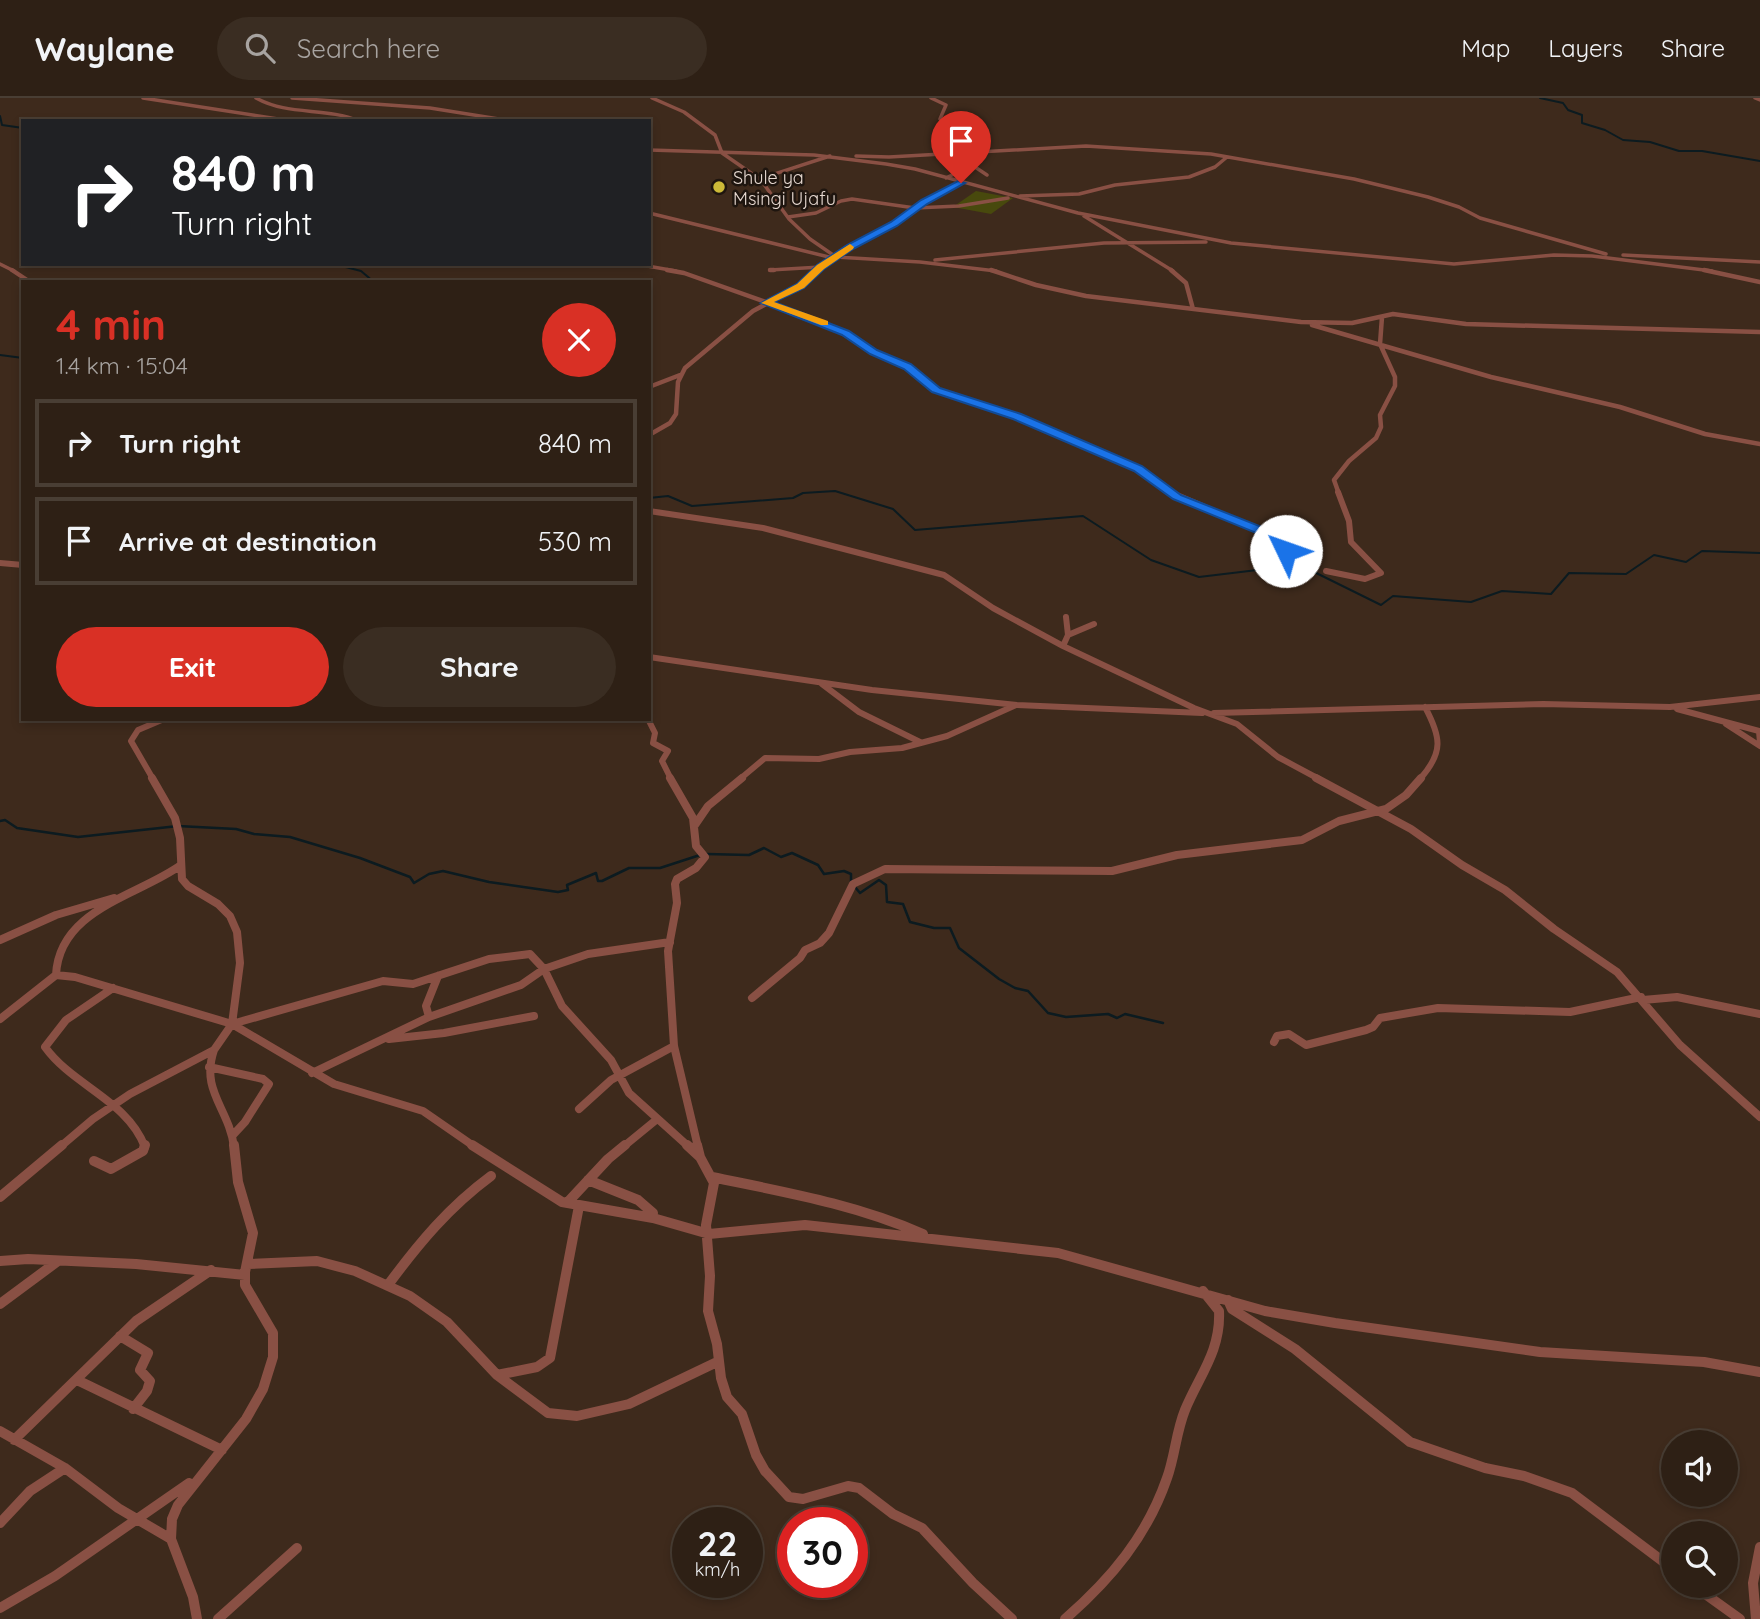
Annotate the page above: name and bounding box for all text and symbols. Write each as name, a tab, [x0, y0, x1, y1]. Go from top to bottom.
search box	[217, 17, 707, 80]
text: Waylane	[35, 28, 175, 69]
icon: search	[241, 29, 279, 67]
text: Search here	[297, 32, 440, 65]
text: Map	[1461, 33, 1510, 63]
text: Layers	[1548, 33, 1623, 63]
text: Share	[1661, 33, 1725, 63]
pin	[931, 111, 991, 183]
icon: arrive	[942, 122, 980, 160]
text: 840 m	[171, 142, 316, 203]
icon: right	[56, 147, 147, 238]
place label: Shule ya Msingi Ujafu	[733, 166, 836, 210]
marker: Shule ya Msingi Ujafu	[711, 179, 727, 195]
text: Turn right	[171, 203, 312, 243]
text: 4 min	[56, 298, 166, 351]
button: close	[542, 303, 616, 377]
text: 1.4 km · 15:04	[56, 351, 188, 380]
icon: right	[60, 424, 98, 462]
text: Turn right	[119, 427, 241, 460]
text: 840 m	[538, 427, 612, 460]
position arrow	[1249, 514, 1323, 588]
icon: arrive	[60, 522, 98, 560]
text: Arrive at destination	[119, 525, 377, 558]
text: 530 m	[538, 525, 612, 558]
button: Exit	[56, 627, 329, 707]
button: Share	[343, 627, 616, 707]
map controls	[1661, 1430, 1738, 1598]
button: sound	[1661, 1430, 1738, 1507]
speed limit sign: 30	[777, 1507, 868, 1598]
text: 22	[698, 1521, 737, 1565]
button: search	[1661, 1521, 1738, 1598]
text: km/h	[695, 1558, 740, 1581]

